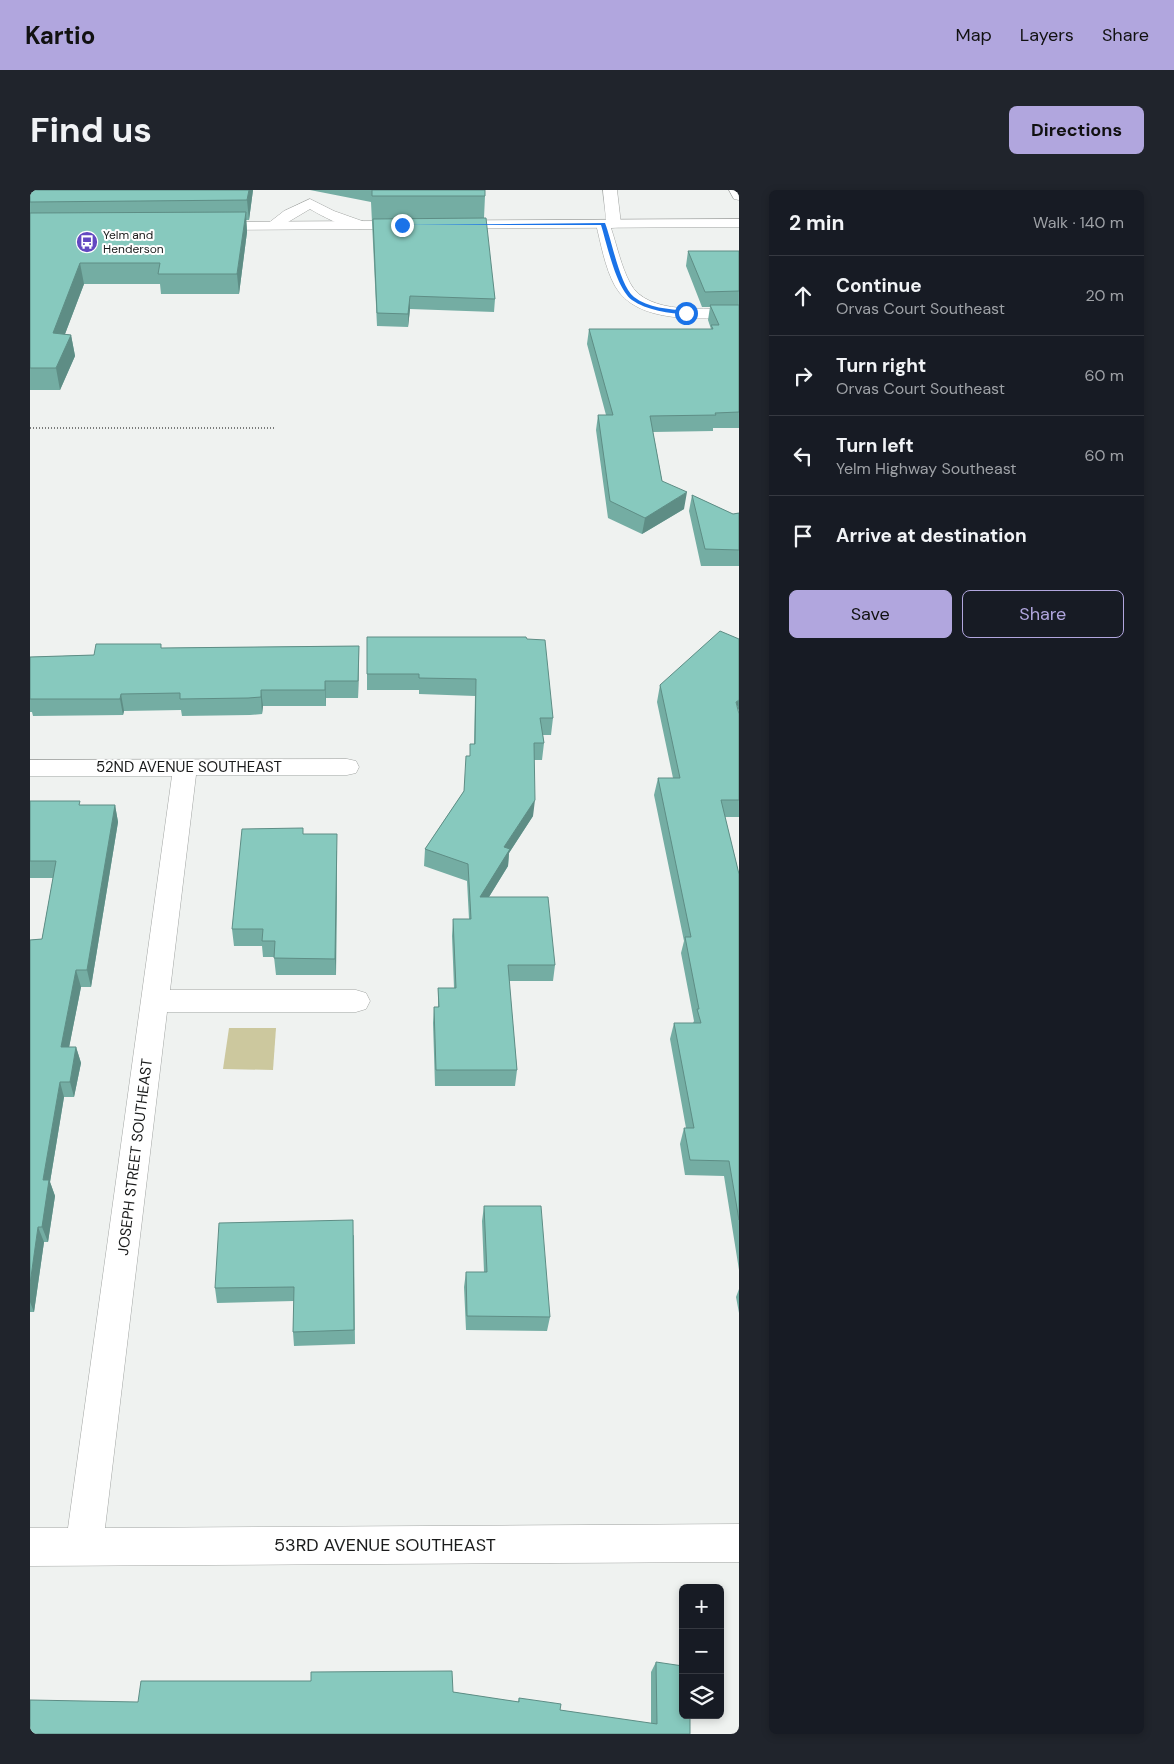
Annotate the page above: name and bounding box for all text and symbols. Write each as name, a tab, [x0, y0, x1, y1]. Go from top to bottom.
text: Kartio	[25, 20, 95, 51]
text: Map	[956, 23, 992, 47]
text: Layers	[1020, 23, 1074, 47]
text: Share	[1102, 23, 1149, 47]
button: Directions	[1009, 106, 1144, 154]
text: Find us	[30, 107, 152, 153]
text: 2 min	[789, 209, 845, 237]
text: Walk · 140 m	[1033, 212, 1124, 233]
route end	[391, 214, 414, 237]
place label: Yelm and Henderson	[103, 227, 164, 257]
bus stop icon: Yelm and Henderson	[75, 230, 99, 254]
text: Continue	[836, 273, 922, 298]
icon: ahead	[789, 282, 817, 310]
text: 20 m	[1085, 285, 1124, 306]
text: Orvas Court Southeast	[836, 298, 1005, 319]
route start	[675, 302, 698, 325]
text: Turn right	[836, 353, 926, 378]
icon: right	[789, 362, 817, 390]
text: 60 m	[1084, 365, 1124, 386]
text: Orvas Court Southeast	[836, 378, 1005, 399]
text: Turn left	[836, 433, 914, 458]
icon: left	[789, 442, 817, 470]
text: 60 m	[1084, 445, 1124, 466]
text: Yelm Highway Southeast	[836, 458, 1017, 479]
icon: arrive	[789, 522, 817, 550]
text: Arrive at destination	[836, 523, 1027, 548]
button: Save	[789, 590, 952, 638]
button: Share	[962, 590, 1124, 638]
street label: 52ND AVENUE SOUTHEAST	[96, 757, 282, 777]
street label: JOSEPH STREET SOUTHEAST	[113, 1057, 157, 1257]
street label: 53RD AVENUE SOUTHEAST	[274, 1533, 496, 1557]
map controls	[679, 1584, 724, 1719]
button: +	[679, 1584, 724, 1629]
button: −	[679, 1629, 724, 1674]
button: layers	[679, 1674, 724, 1719]

